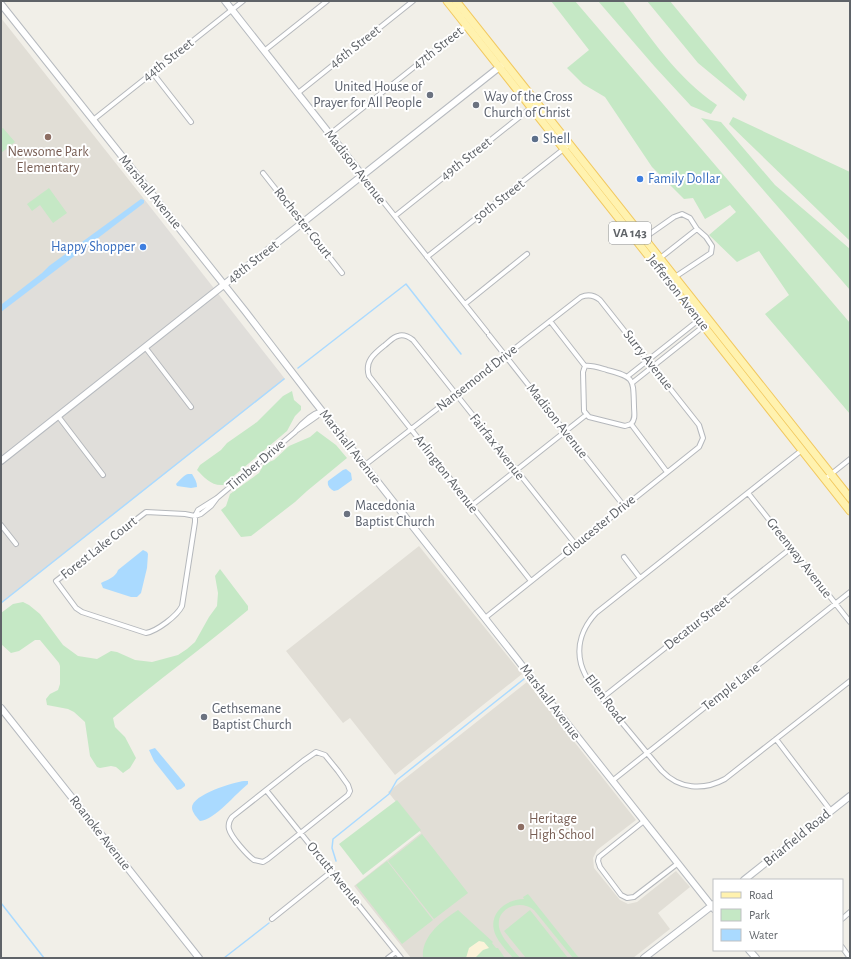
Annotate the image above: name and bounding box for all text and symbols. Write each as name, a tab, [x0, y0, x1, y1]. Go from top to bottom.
street label: 46th Street	[327, 23, 383, 71]
street label: 47th Street	[410, 24, 466, 72]
street label: 44th Street	[140, 36, 197, 84]
place label: United House of Prayer for All People	[313, 80, 423, 110]
marker: United House of Prayer for All People	[425, 90, 435, 100]
place label: Way of the Cross Church of Christ	[484, 90, 573, 120]
marker: Way of the Cross Church of Christ	[471, 100, 481, 110]
street label: Madison Avenue	[322, 127, 388, 207]
marker: Newsome Park Elementary	[43, 132, 53, 142]
place label: Shell	[543, 132, 570, 146]
marker: Shell	[530, 134, 540, 144]
street label: 49th Street	[438, 135, 494, 183]
place label: Newsome Park Elementary	[7, 145, 89, 175]
street label: Marshall Avenue	[116, 152, 184, 232]
place label: Family Dollar	[648, 172, 720, 186]
marker: Family Dollar	[635, 174, 645, 184]
street label: 50th Street	[471, 177, 527, 225]
street label: Rochester Court	[271, 185, 335, 262]
road number: VA 143	[609, 222, 651, 244]
street label: 48th Street	[225, 238, 282, 286]
place label: Happy Shopper	[51, 240, 135, 254]
marker: Happy Shopper	[138, 242, 148, 252]
street label: Jefferson Avenue	[644, 252, 712, 334]
street label: Surry Avenue	[620, 327, 676, 393]
street label: Nansemond Drive	[434, 342, 520, 414]
street label: Madison Avenue	[524, 381, 590, 461]
street label: Marshall Avenue	[317, 407, 383, 487]
street label: Fairfax Avenue	[467, 411, 527, 483]
street label: Arlington Avenue	[411, 432, 481, 516]
street label: Timber Drive	[224, 437, 288, 493]
street label: Gloucester Drive	[560, 492, 638, 560]
place label: Macedonia Baptist Church	[355, 499, 435, 529]
marker: Macedonia Baptist Church	[342, 509, 352, 519]
street label: Forest Lake Court	[58, 514, 140, 582]
street label: Greenway Avenue	[764, 515, 834, 601]
street label: Decatur Street	[662, 593, 733, 653]
street label: Temple Lane	[700, 660, 762, 714]
street label: Marshall Avenue	[517, 662, 583, 742]
street label: Ellen Road	[582, 672, 628, 726]
place label: Gethsemane Baptist Church	[212, 702, 292, 732]
marker: Gethsemane Baptist Church	[199, 712, 209, 722]
street label: Roanoke Avenue	[67, 793, 133, 873]
street label: Briarfield Road	[761, 807, 833, 869]
place label: Heritage High School	[529, 812, 595, 842]
marker: Heritage High School	[516, 822, 526, 832]
street label: Orcutt Avenue	[304, 839, 364, 909]
legend	[713, 879, 843, 951]
text: Road	[749, 889, 773, 901]
text: Park	[749, 909, 770, 921]
text: Water	[749, 929, 778, 941]

